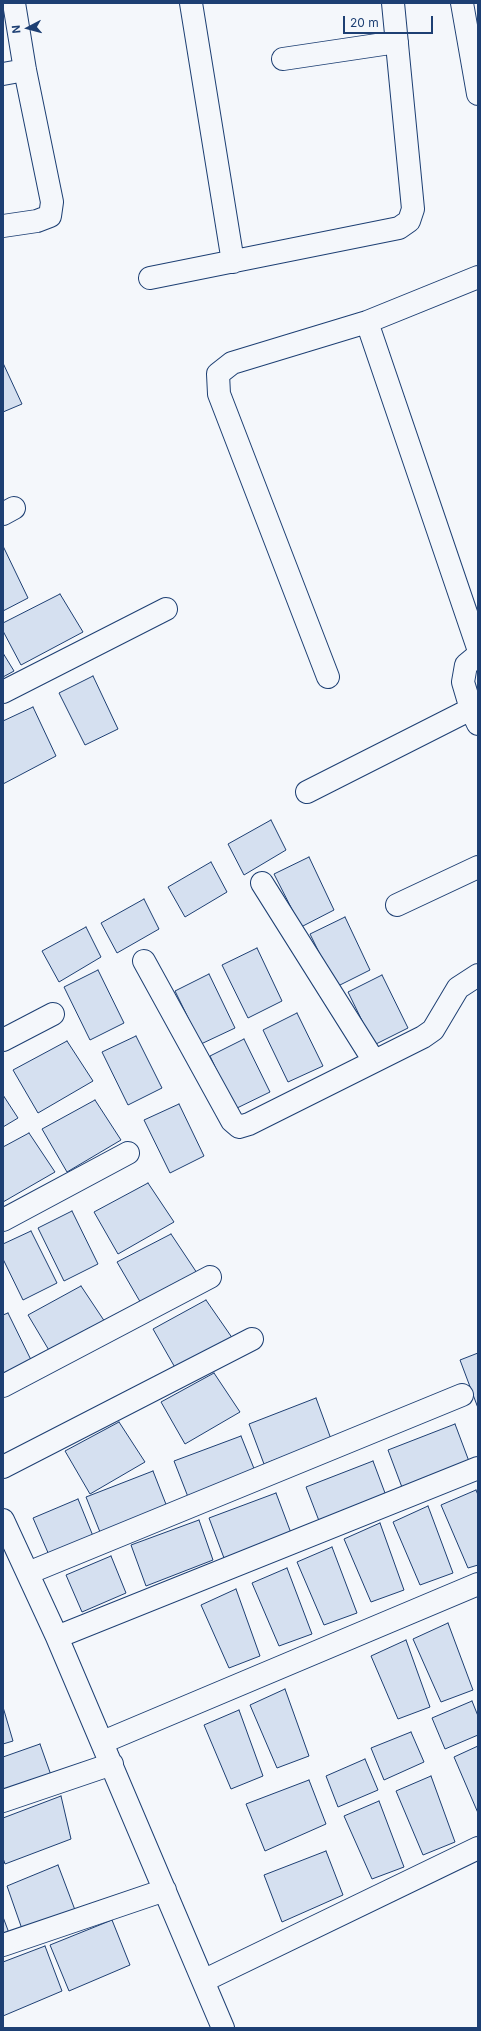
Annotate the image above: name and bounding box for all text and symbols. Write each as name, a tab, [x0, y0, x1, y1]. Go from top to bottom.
north arrow	[8, 8, 48, 48]
scale bar	[345, 8, 435, 34]
text: 20 m	[350, 15, 379, 30]
text: N	[9, 24, 23, 34]

